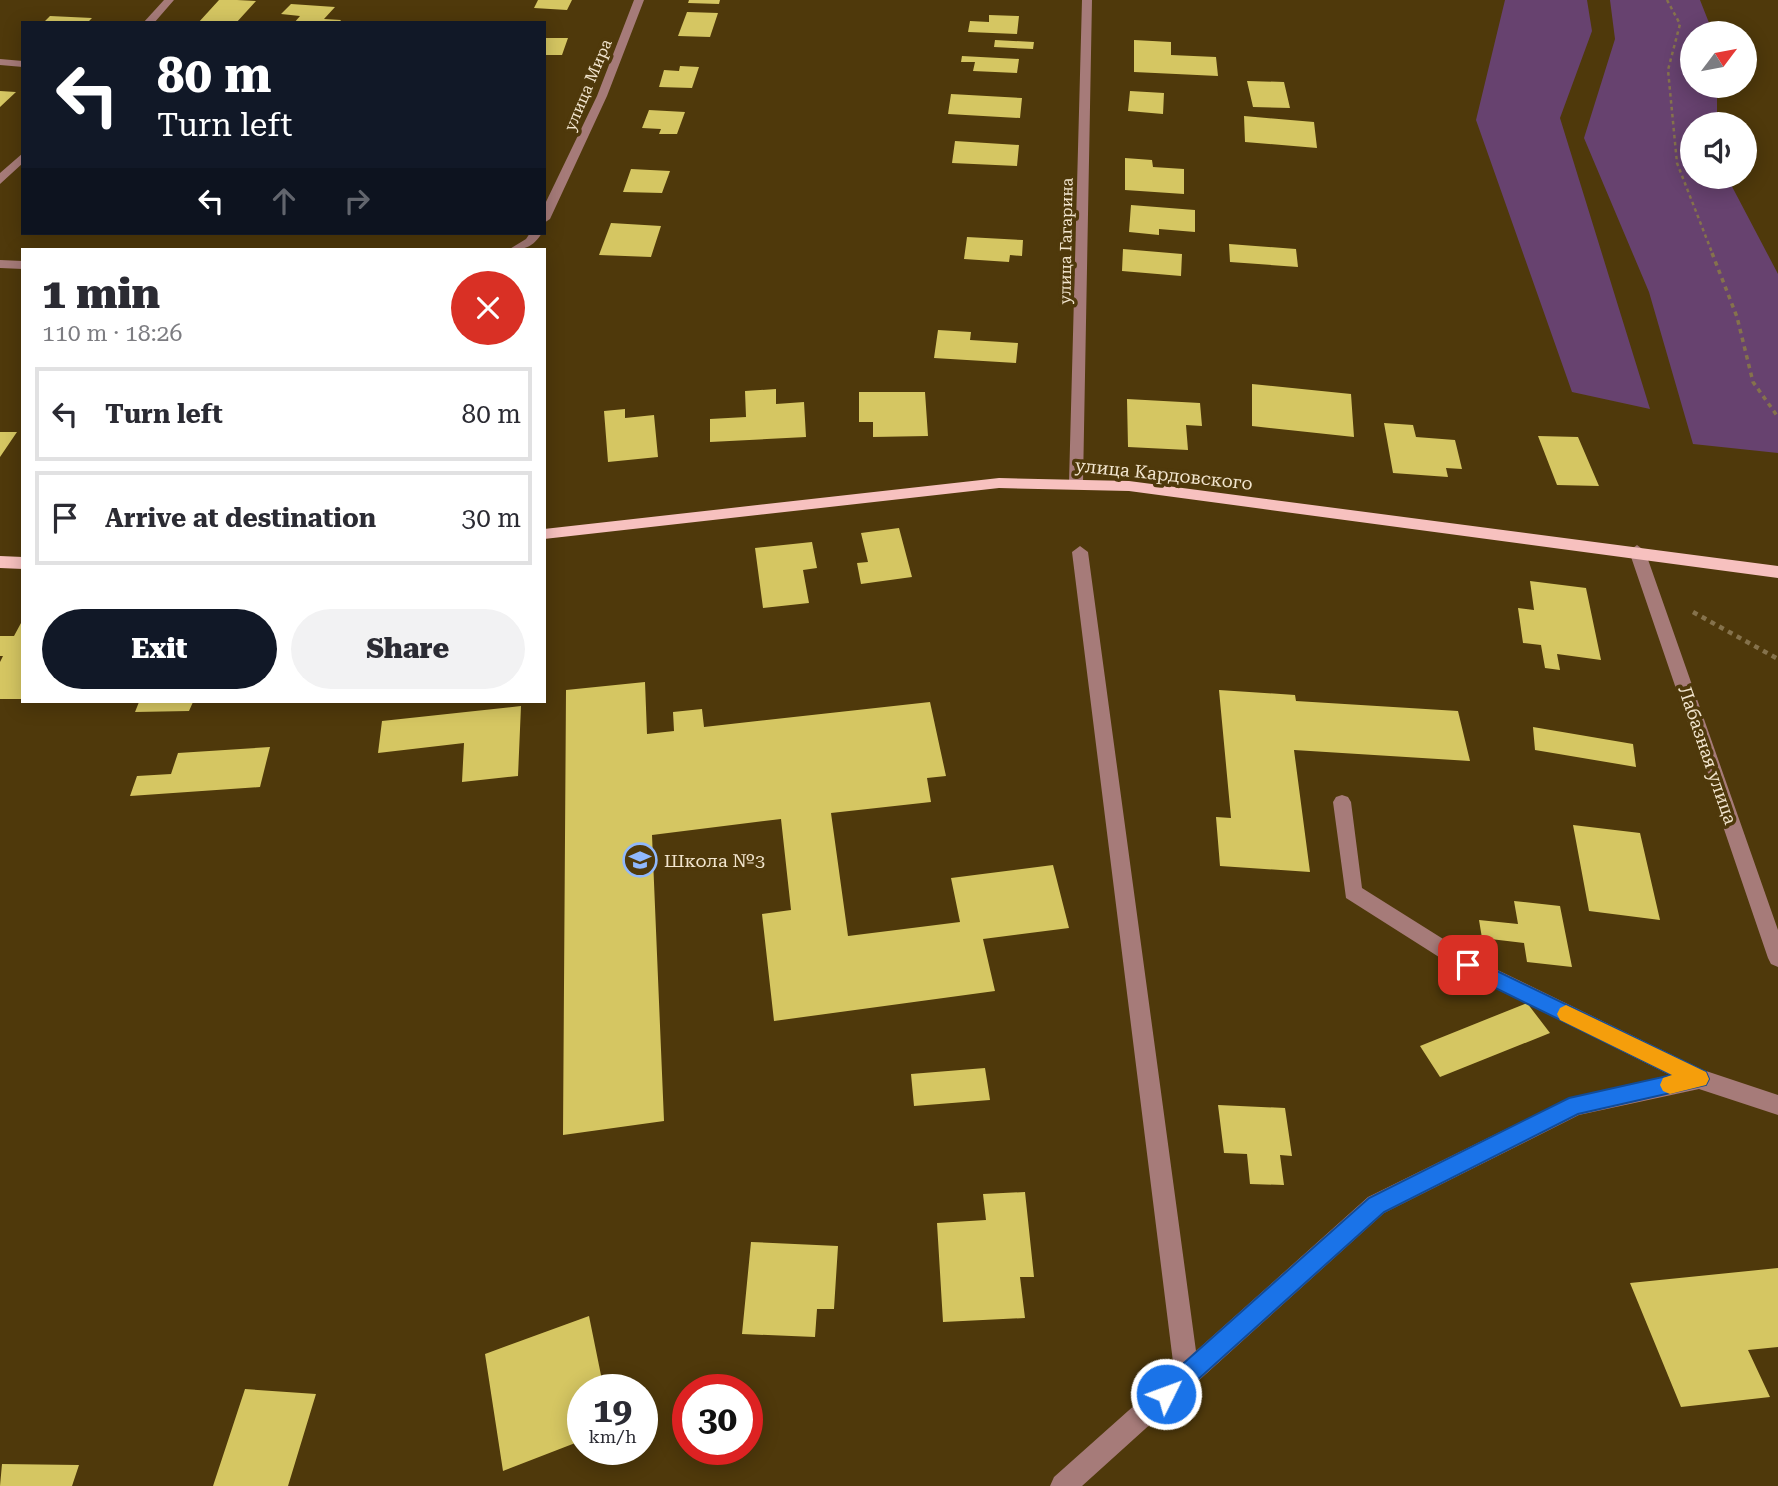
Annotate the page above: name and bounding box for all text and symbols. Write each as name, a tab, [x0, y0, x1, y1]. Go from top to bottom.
north arrow	[1680, 21, 1757, 98]
map controls	[1680, 21, 1757, 189]
street label: улица Мира	[560, 36, 616, 134]
text: 80 m	[157, 47, 272, 104]
icon: left	[42, 49, 133, 140]
text: Turn left	[157, 106, 292, 144]
button: sound	[1680, 112, 1757, 189]
street label: улица Гагарина	[1055, 177, 1077, 305]
icon: left	[192, 182, 230, 220]
icon: ahead	[265, 182, 303, 220]
icon: right	[338, 182, 376, 220]
text: 1 min	[42, 269, 160, 318]
button: close	[451, 271, 525, 345]
text: 110 m · 18:26	[42, 320, 182, 347]
icon: left	[46, 395, 84, 433]
text: Turn left	[105, 399, 223, 429]
text: 80 m	[462, 399, 521, 429]
street label: улица Кардовского	[1074, 454, 1254, 494]
icon: arrive	[46, 499, 84, 537]
text: Arrive at destination	[105, 503, 376, 533]
text: 30 m	[462, 503, 521, 533]
button: Exit	[42, 609, 277, 689]
button: Share	[291, 609, 525, 689]
street label: Лабазная улица	[1674, 683, 1742, 827]
school or university icon: Школа №3	[621, 841, 659, 879]
place label: Школа №3	[664, 850, 765, 871]
pin	[1438, 935, 1498, 995]
icon: arrive	[1449, 946, 1487, 984]
position arrow	[1129, 1357, 1203, 1431]
speed limit sign: 30	[672, 1374, 763, 1465]
text: 19	[593, 1390, 632, 1431]
text: km/h	[588, 1426, 637, 1447]

